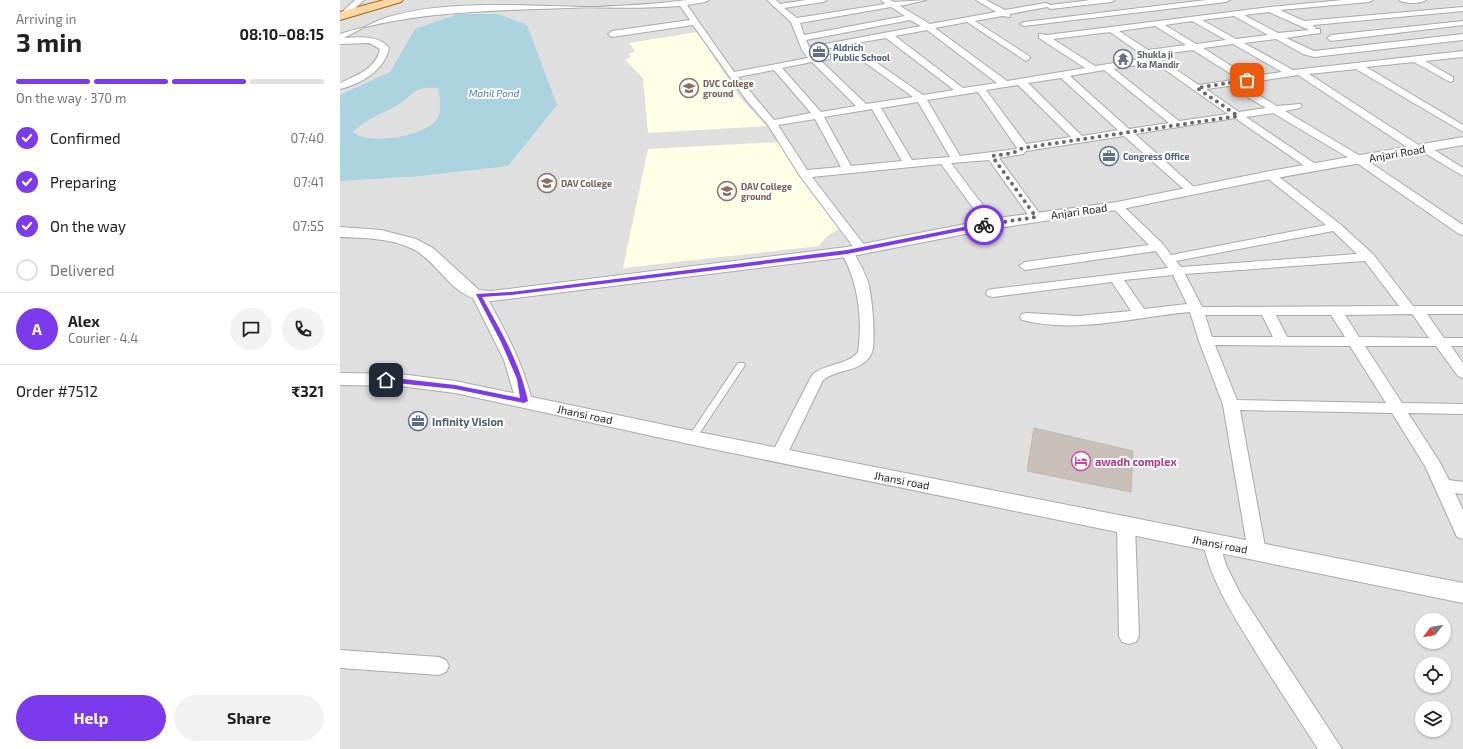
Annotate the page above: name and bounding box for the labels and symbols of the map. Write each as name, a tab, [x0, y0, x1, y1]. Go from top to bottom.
office icon: Aldrich Public School	[808, 41, 830, 63]
place label: Aldrich Public School	[833, 42, 890, 63]
temple icon: Shukla ji ka Mandir	[1112, 48, 1134, 70]
place label: Shukla ji ka Mandir	[1137, 49, 1180, 70]
pin	[1230, 63, 1264, 97]
school or university icon: DVC College ground	[678, 77, 700, 99]
place label: DVC College ground	[703, 78, 754, 99]
water label: Mahil Pond	[469, 87, 520, 99]
street label: Anjari Road	[1368, 142, 1426, 165]
office icon: Congress Office	[1098, 145, 1120, 167]
place label: Congress Office	[1123, 151, 1190, 162]
school or university icon: DAV College	[536, 172, 558, 194]
place label: DAV College	[561, 178, 612, 189]
school or university icon: DAV College ground	[716, 180, 738, 202]
place label: DAV College ground	[741, 181, 792, 202]
street label: Anjari Road	[1050, 201, 1108, 222]
courier	[964, 205, 1004, 245]
pin	[369, 363, 403, 397]
street label: Jhansi road	[556, 402, 614, 426]
office icon: Infinity Vision	[407, 410, 429, 432]
place label: Infinity Vision	[432, 415, 503, 429]
hotel icon: awadh complex	[1070, 450, 1092, 472]
place label: awadh complex	[1095, 455, 1177, 468]
street label: Jhansi road	[873, 468, 931, 492]
street label: Jhansi road	[1191, 532, 1249, 556]
north arrow	[1415, 613, 1451, 649]

